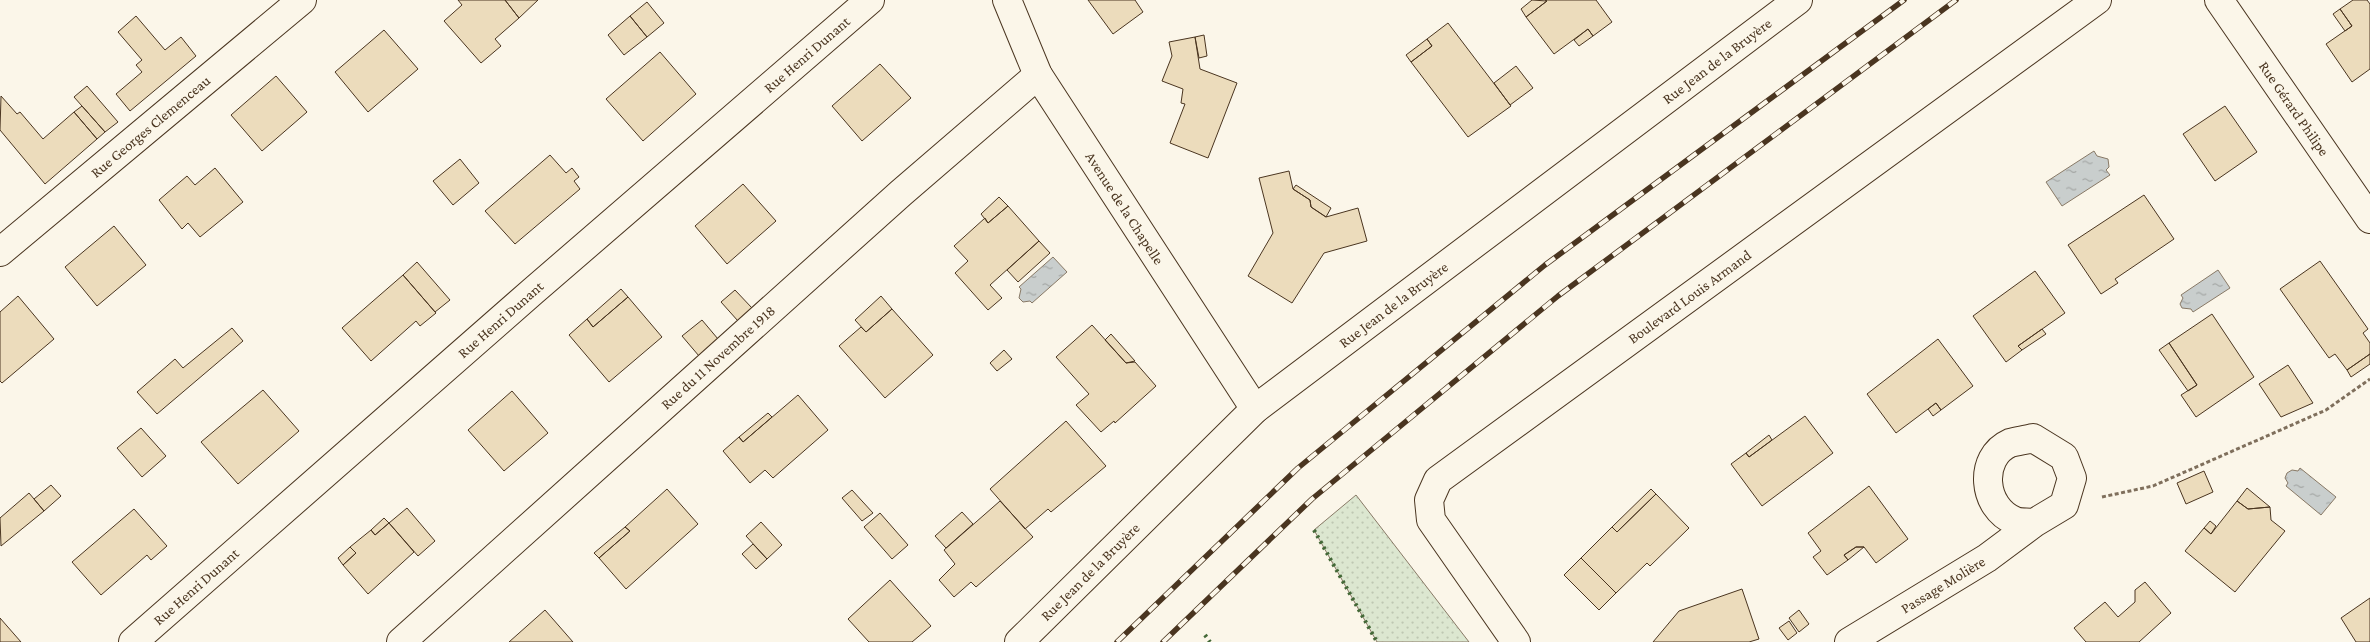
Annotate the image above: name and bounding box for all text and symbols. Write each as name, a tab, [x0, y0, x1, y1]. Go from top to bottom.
street label: Rue Henri Dunant	[761, 12, 854, 96]
street label: Rue Jean de la Bruyère	[1659, 15, 1775, 107]
street label: Rue Gérard Philipe	[2256, 58, 2332, 159]
street label: Rue Georges Clemenceau	[88, 72, 213, 181]
street label: Avenue de la Chapelle	[1082, 149, 1167, 268]
street label: Boulevard Louis Armand	[1625, 247, 1754, 347]
street label: Rue Jean de la Bruyère	[1336, 258, 1451, 351]
street label: Rue Henri Dunant	[455, 277, 547, 361]
street label: Rue du 11 Novembre 1918	[658, 302, 778, 413]
street label: Rue Jean de la Bruyère	[1038, 519, 1143, 624]
street label: Rue Henri Dunant	[150, 544, 243, 628]
street label: Passage Molière	[1898, 553, 1988, 616]

